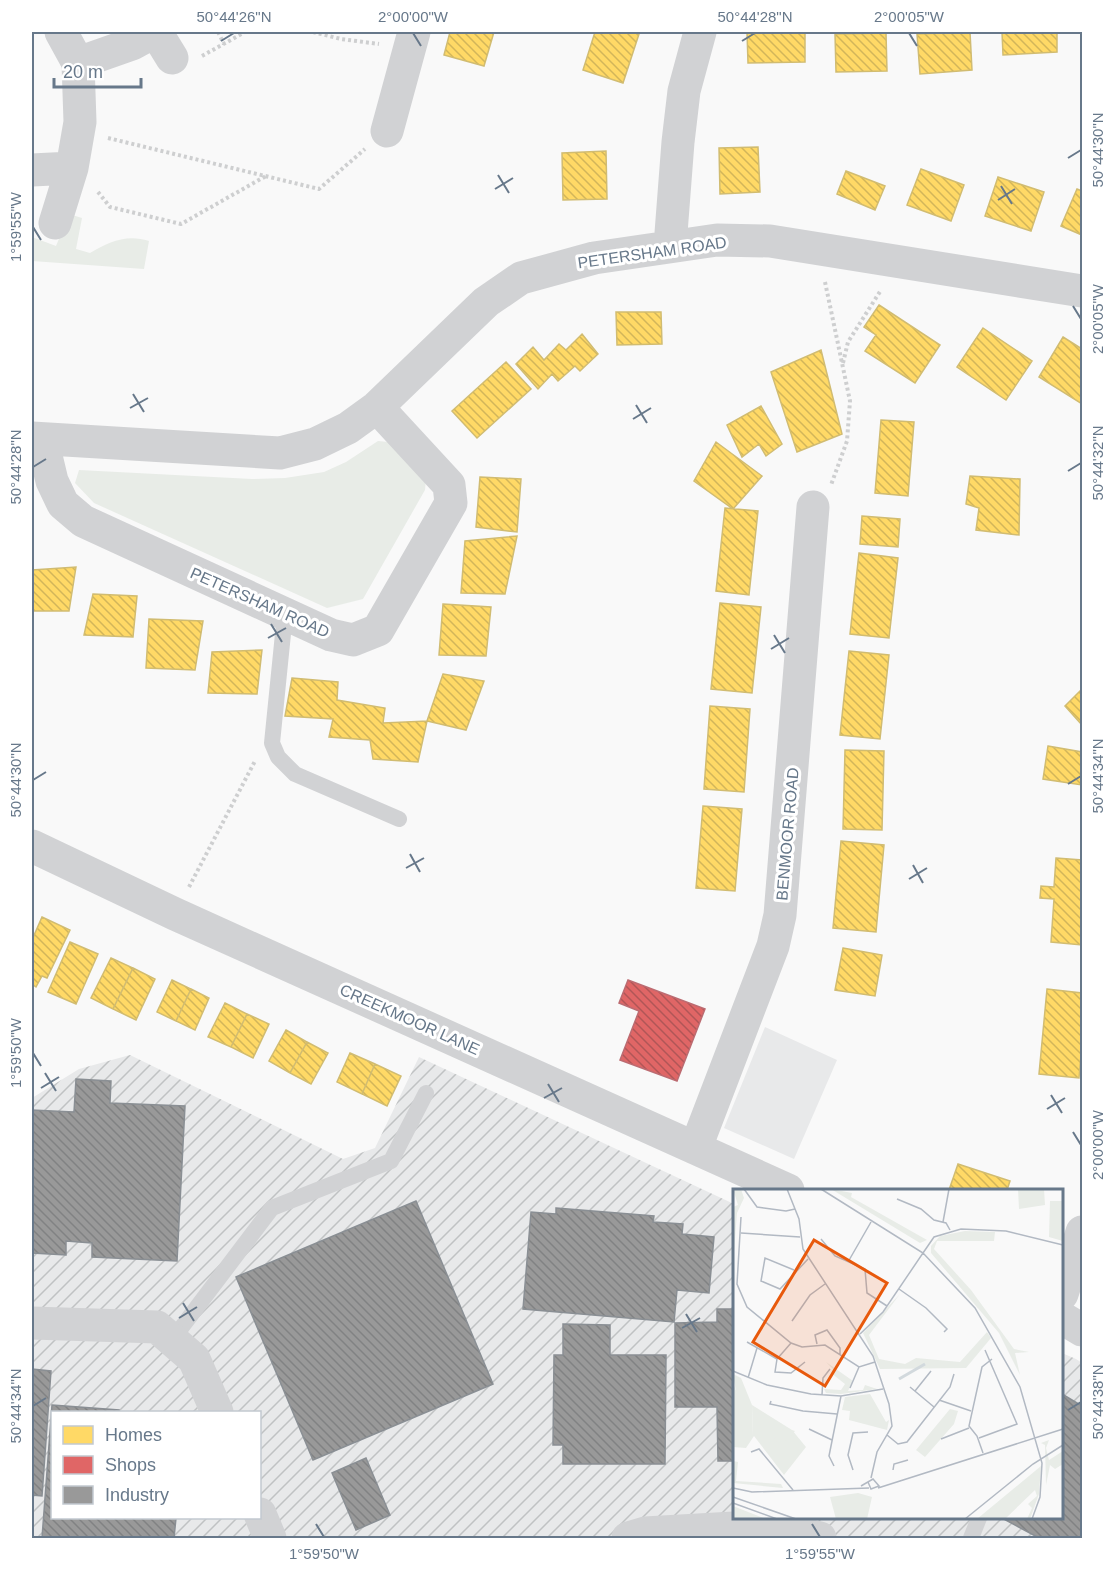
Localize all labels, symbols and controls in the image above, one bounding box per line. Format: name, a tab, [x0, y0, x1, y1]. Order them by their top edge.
text: 50°44'26"N	[196, 8, 272, 25]
text: 2°00'00"W	[378, 8, 449, 25]
text: 50°44'28"N	[717, 8, 793, 25]
text: 2°00'05"W	[874, 8, 945, 25]
scale bar	[54, 51, 141, 89]
text: 20 m	[63, 62, 103, 82]
text: 50°44'30"N	[1089, 112, 1106, 188]
text: 1°59'55"W	[7, 191, 24, 262]
street label: PETERSHAM ROAD	[576, 234, 728, 271]
text: 2°00'05"W	[1089, 283, 1106, 354]
text: 50°44'32"N	[1089, 425, 1106, 501]
text: 50°44'28"N	[7, 429, 24, 505]
street label: PETERSHAM ROAD	[188, 564, 332, 641]
text: 50°44'34"N	[1089, 738, 1106, 814]
text: 50°44'30"N	[7, 742, 24, 818]
street label: BENMOOR ROAD	[773, 767, 802, 901]
street label: CREEKMOOR LANE	[337, 981, 482, 1058]
text: 1°59'50"W	[7, 1017, 24, 1088]
text: 2°00'00"W	[1089, 1109, 1106, 1180]
inset map	[733, 1189, 1063, 1519]
text: 50°44'38"N	[1089, 1364, 1106, 1440]
text: 50°44'34"N	[7, 1368, 24, 1444]
legend	[51, 1411, 261, 1519]
text: Homes	[105, 1425, 162, 1445]
text: Shops	[105, 1455, 156, 1475]
text: Industry	[105, 1485, 169, 1505]
text: 1°59'50"W	[289, 1545, 360, 1562]
text: 1°59'55"W	[785, 1545, 856, 1562]

